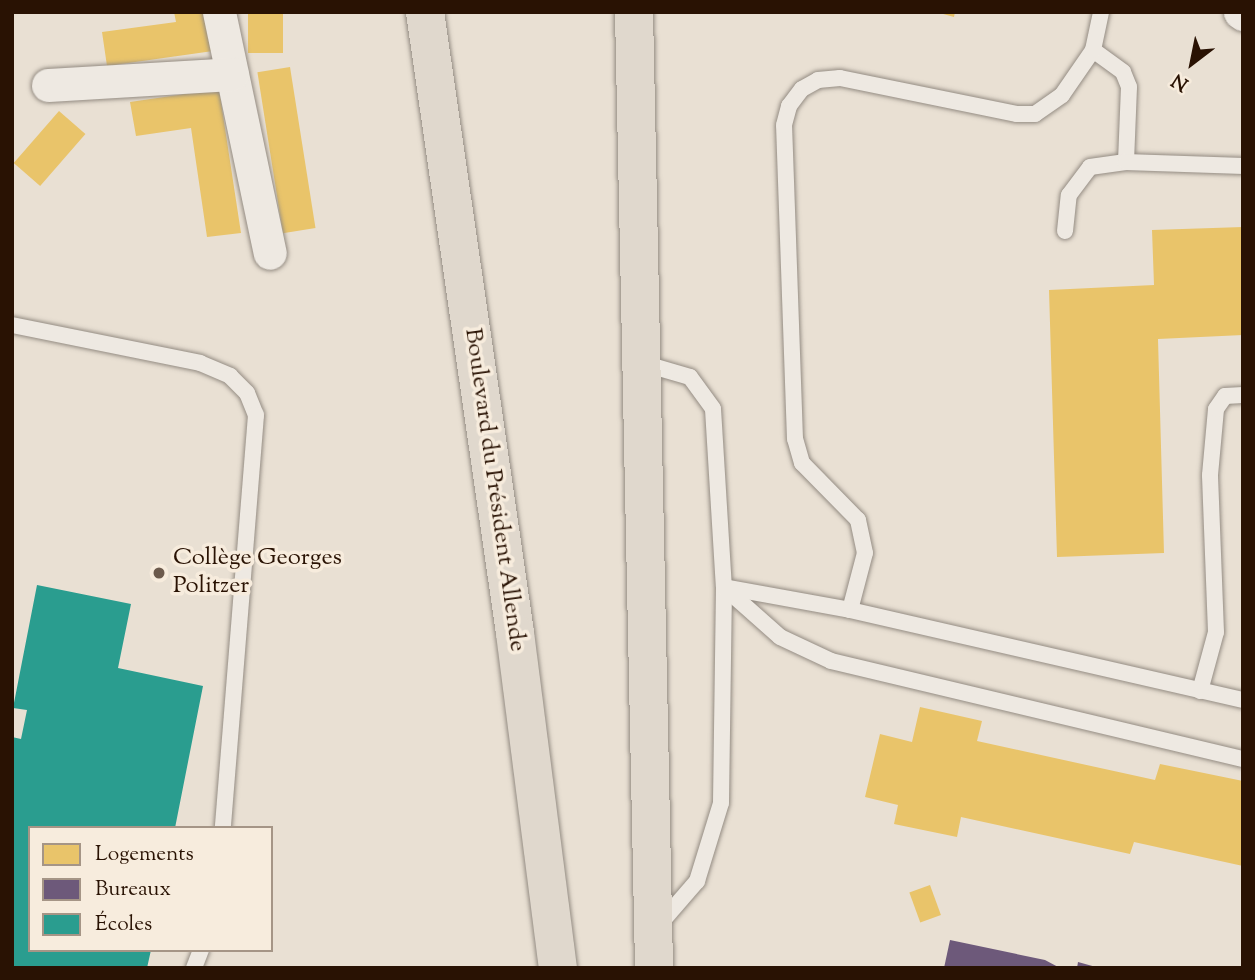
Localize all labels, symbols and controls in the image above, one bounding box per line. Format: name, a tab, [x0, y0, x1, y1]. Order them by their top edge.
north arrow	[1157, 28, 1227, 98]
text: N	[1167, 66, 1194, 97]
street label: Boulevard du Président Allende	[457, 327, 531, 653]
place label: Collège Georges Politzer	[173, 545, 342, 601]
marker: Collège Georges Politzer	[151, 565, 167, 581]
legend	[28, 826, 273, 952]
text: Logements	[95, 840, 194, 870]
text: Bureaux	[95, 875, 171, 905]
text: Écoles	[95, 910, 152, 940]

